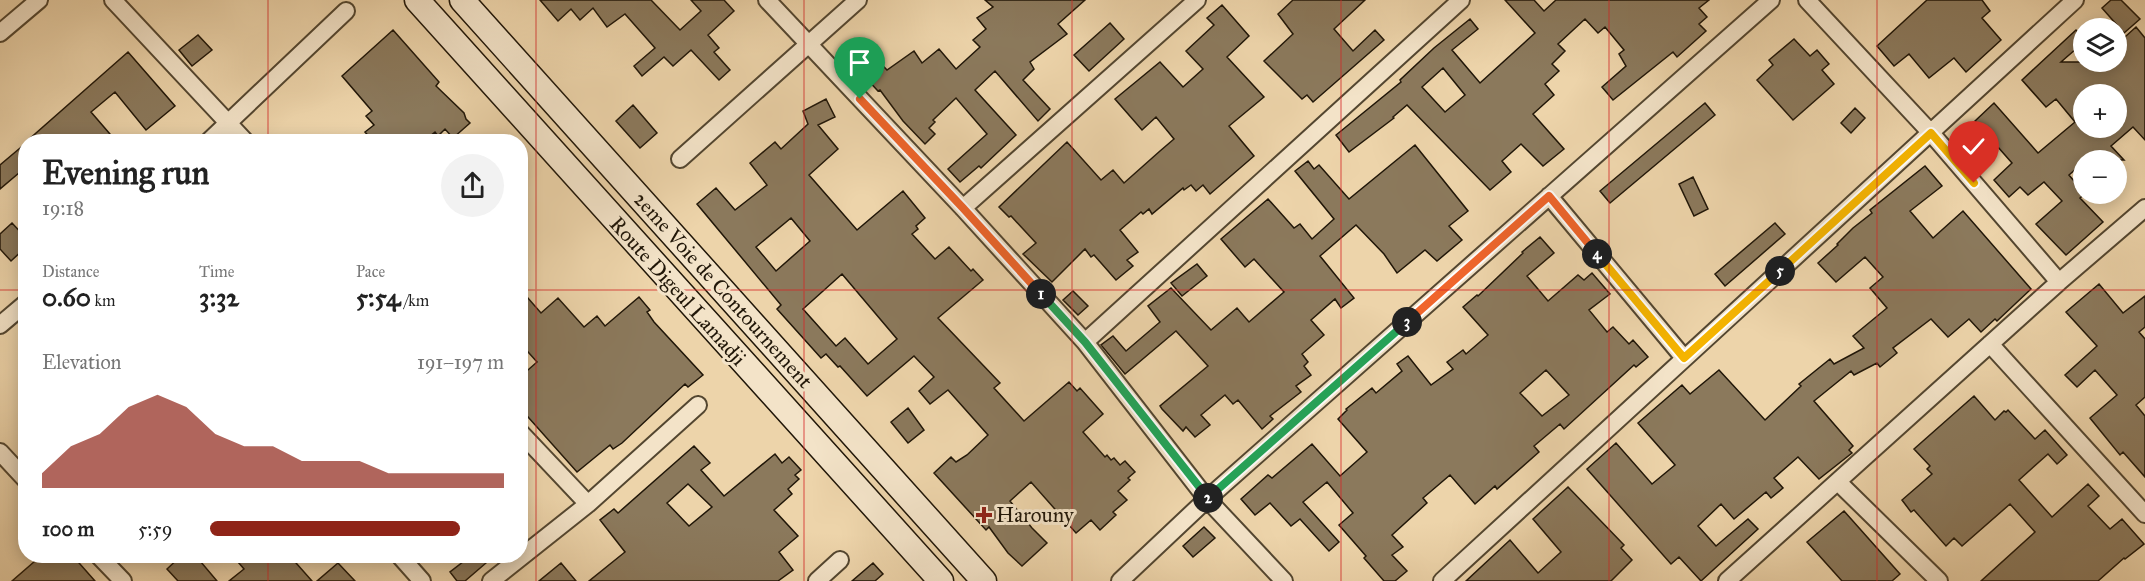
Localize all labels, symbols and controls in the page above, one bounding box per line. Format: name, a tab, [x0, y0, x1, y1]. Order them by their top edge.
map controls	[2073, 18, 2127, 204]
button: layers	[2073, 18, 2127, 72]
pin	[834, 37, 885, 99]
icon: arrive	[843, 46, 876, 79]
button: +	[2073, 84, 2127, 138]
pin	[1948, 121, 1999, 183]
icon: check	[1957, 130, 1990, 163]
button: −	[2073, 150, 2127, 204]
text: Evening run	[42, 153, 209, 193]
button: share	[441, 154, 504, 217]
street label: 2eme Voie de Contournement	[628, 186, 818, 394]
text: 19:18	[42, 196, 84, 220]
street label: Route Digeul Lamadji	[604, 211, 752, 371]
pin: 4	[1582, 239, 1612, 269]
text: 4	[1593, 244, 1601, 263]
pin: 5	[1765, 256, 1795, 286]
text: 5	[1776, 261, 1784, 280]
text: Distance	[42, 262, 99, 281]
text: Time	[199, 262, 234, 281]
text: Pace	[356, 262, 385, 281]
pin: 1	[1026, 279, 1056, 309]
text: 0.60	[42, 281, 91, 313]
text: 3:32	[199, 281, 239, 313]
text: 5:54	[356, 281, 401, 313]
text: 1	[1038, 284, 1044, 303]
text: km	[91, 291, 115, 310]
text: /km	[401, 291, 429, 310]
pin: 3	[1392, 307, 1422, 337]
text: 3	[1404, 312, 1410, 331]
text: Elevation	[42, 350, 121, 374]
text: 191–197 m	[417, 350, 504, 374]
pin: 2	[1193, 483, 1223, 513]
text: 2	[1204, 488, 1212, 507]
place label: Harouny	[996, 502, 1075, 528]
marker: Harouny	[977, 508, 991, 522]
text: 100 m	[42, 517, 94, 541]
text: 5:59	[138, 517, 172, 541]

